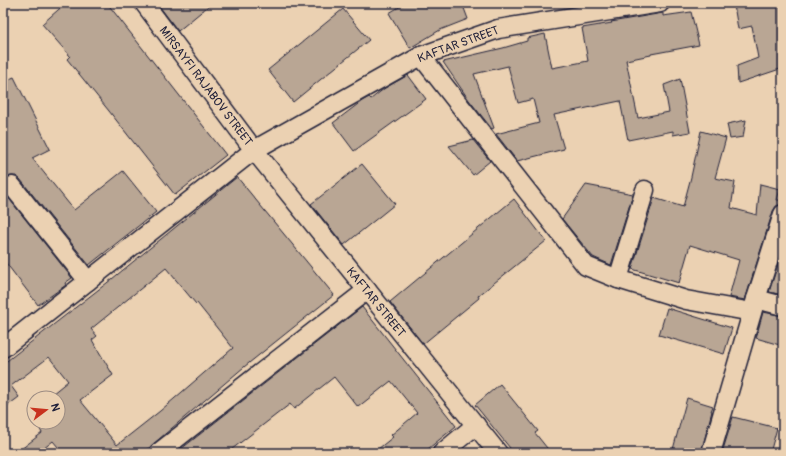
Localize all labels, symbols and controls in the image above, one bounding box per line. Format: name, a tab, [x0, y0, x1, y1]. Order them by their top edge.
street label: KAFTAR STREET	[415, 23, 501, 66]
street label: MIRSAYFI RAJABOV STREET	[156, 24, 256, 149]
street label: KAFTAR STREET	[343, 264, 409, 341]
north arrow	[26, 390, 66, 430]
text: N	[48, 402, 63, 413]

